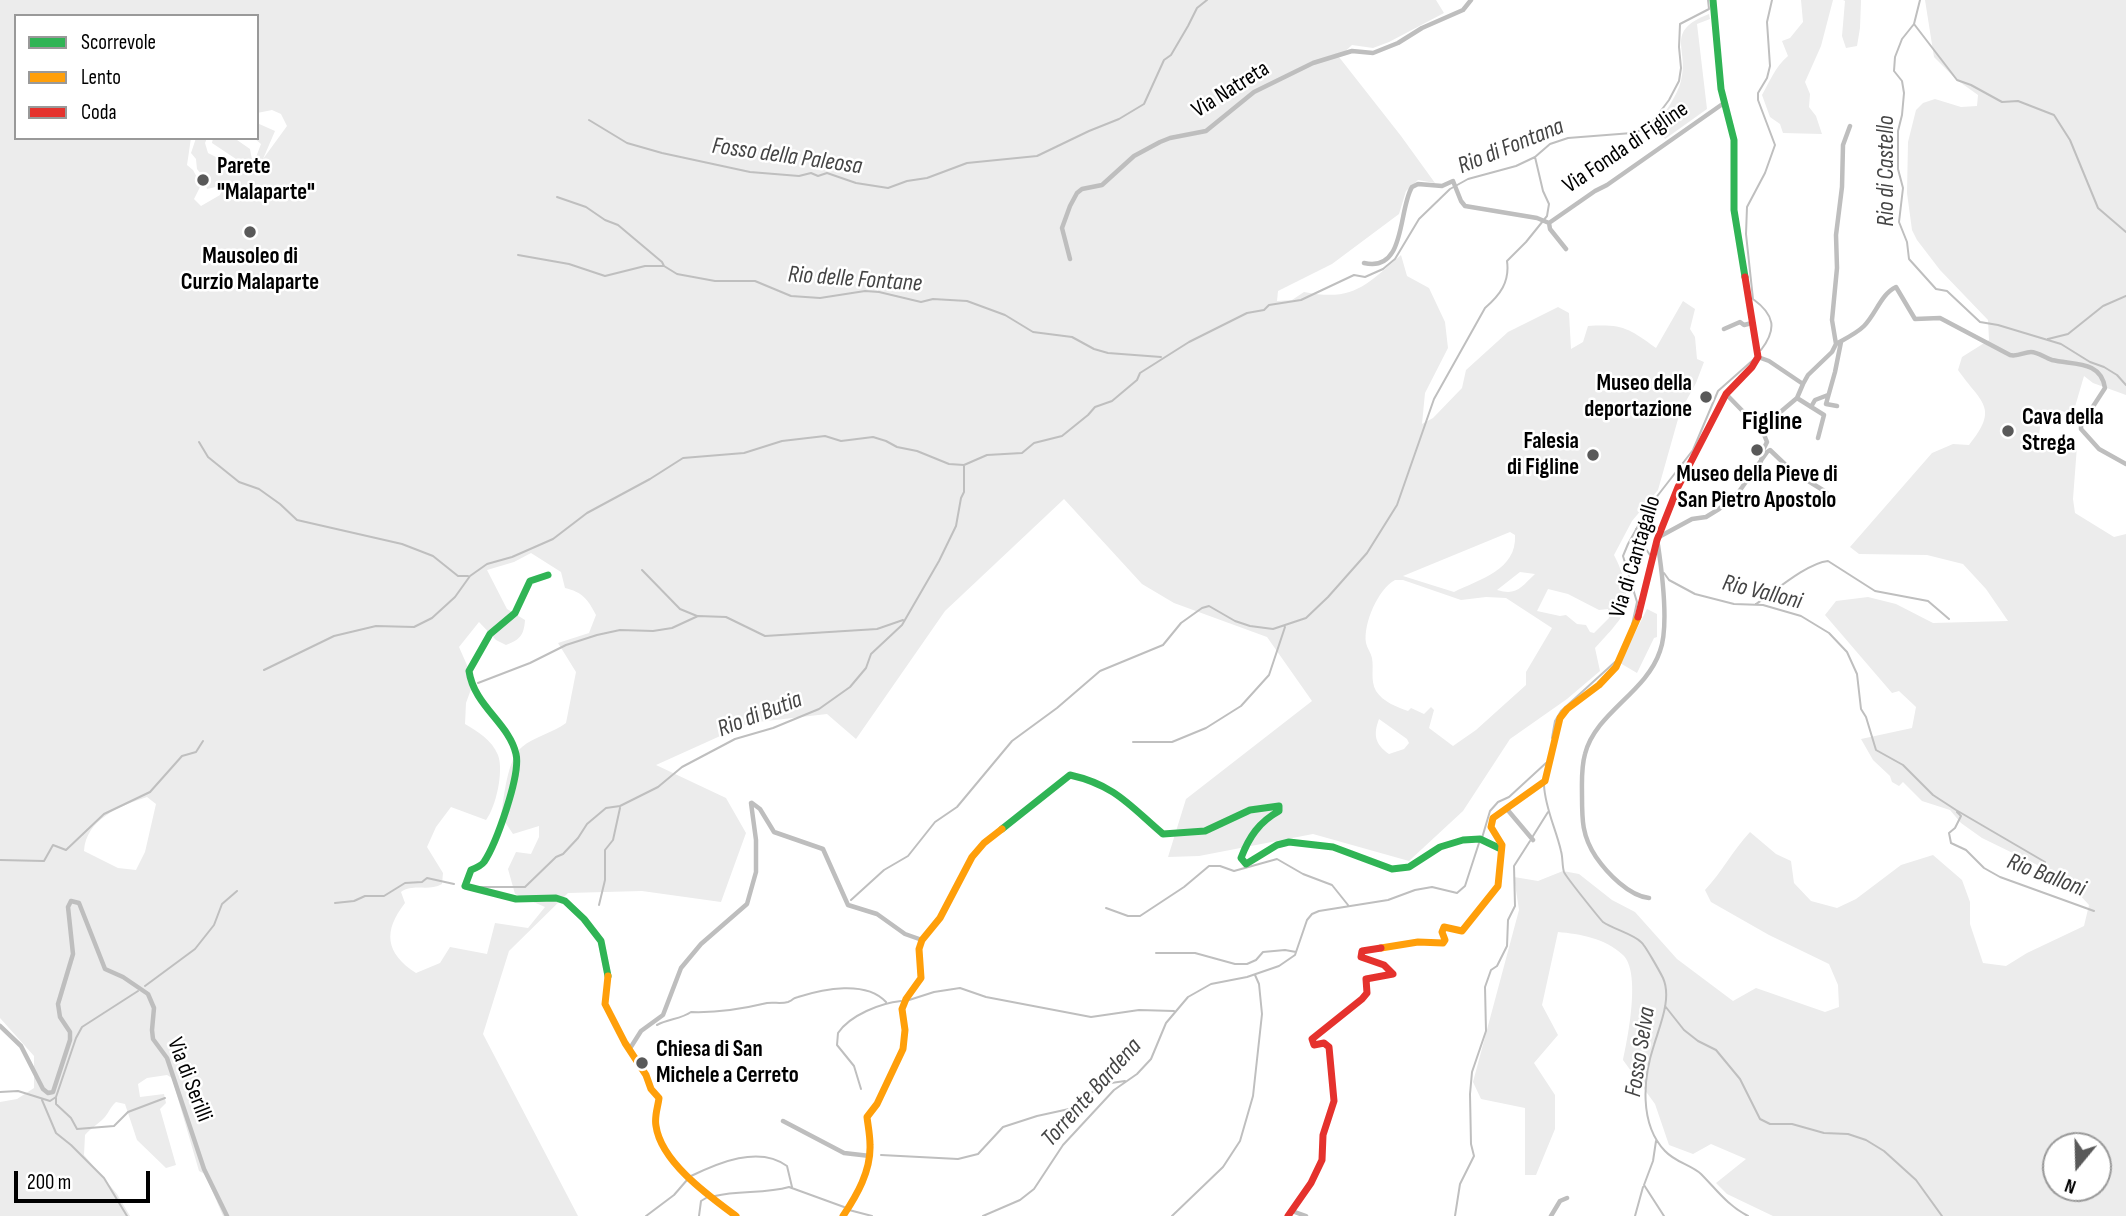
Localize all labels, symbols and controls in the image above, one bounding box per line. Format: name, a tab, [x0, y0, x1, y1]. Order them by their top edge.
legend	[14, 14, 259, 140]
text: Scorrevole	[81, 30, 156, 55]
street label: Via Natreta	[1187, 56, 1275, 124]
text: Lento	[81, 65, 121, 90]
street label: Via Fonda di Figline	[1558, 96, 1694, 200]
text: Coda	[81, 100, 117, 125]
water label: Rio di Fontana	[1454, 113, 1568, 181]
water label: Rio di Castello	[1873, 116, 1901, 226]
water label: Fosso della Paleosa	[710, 132, 864, 182]
place label: Parete "Malaparte"	[217, 153, 315, 207]
marker: Parete "Malaparte"	[195, 172, 211, 188]
marker: Mausoleo di Curzio Malaparte	[242, 224, 258, 240]
place label: Mausoleo di Curzio Malaparte	[181, 243, 319, 297]
water label: Rio delle Fontane	[787, 261, 923, 299]
place label: Museo della deportazione	[1584, 370, 1692, 424]
marker: Museo della deportazione	[1698, 389, 1714, 405]
place label: Cava della Strega	[2022, 404, 2104, 458]
district label: Figline	[1742, 406, 1802, 438]
marker: Cava della Strega	[2000, 423, 2016, 439]
place label: Falesia di Figline	[1507, 428, 1579, 482]
marker: Museo della Pieve di San Pietro Apostolo	[1749, 442, 1765, 458]
marker: Falesia di Figline	[1585, 447, 1601, 463]
place label: Museo della Pieve di San Pietro Apostolo	[1676, 461, 1838, 515]
street label: Via di Cantagallo	[1604, 493, 1668, 621]
water label: Rio Valloni	[1719, 569, 1805, 617]
water label: Rio di Butia	[714, 686, 806, 744]
water label: Rio Balloni	[2003, 848, 2089, 904]
water label: Fosso Selva	[1620, 1005, 1662, 1099]
water label: Torrente Bardena	[1036, 1033, 1148, 1153]
street label: Via di Serilli	[160, 1034, 218, 1126]
place label: Chiesa di San Michele a Cerreto	[656, 1036, 799, 1090]
marker: Chiesa di San Michele a Cerreto	[634, 1055, 650, 1071]
north arrow	[2042, 1132, 2112, 1202]
scale bar	[18, 1156, 154, 1200]
text: 200 m	[27, 1170, 71, 1195]
text: N	[2062, 1173, 2079, 1198]

